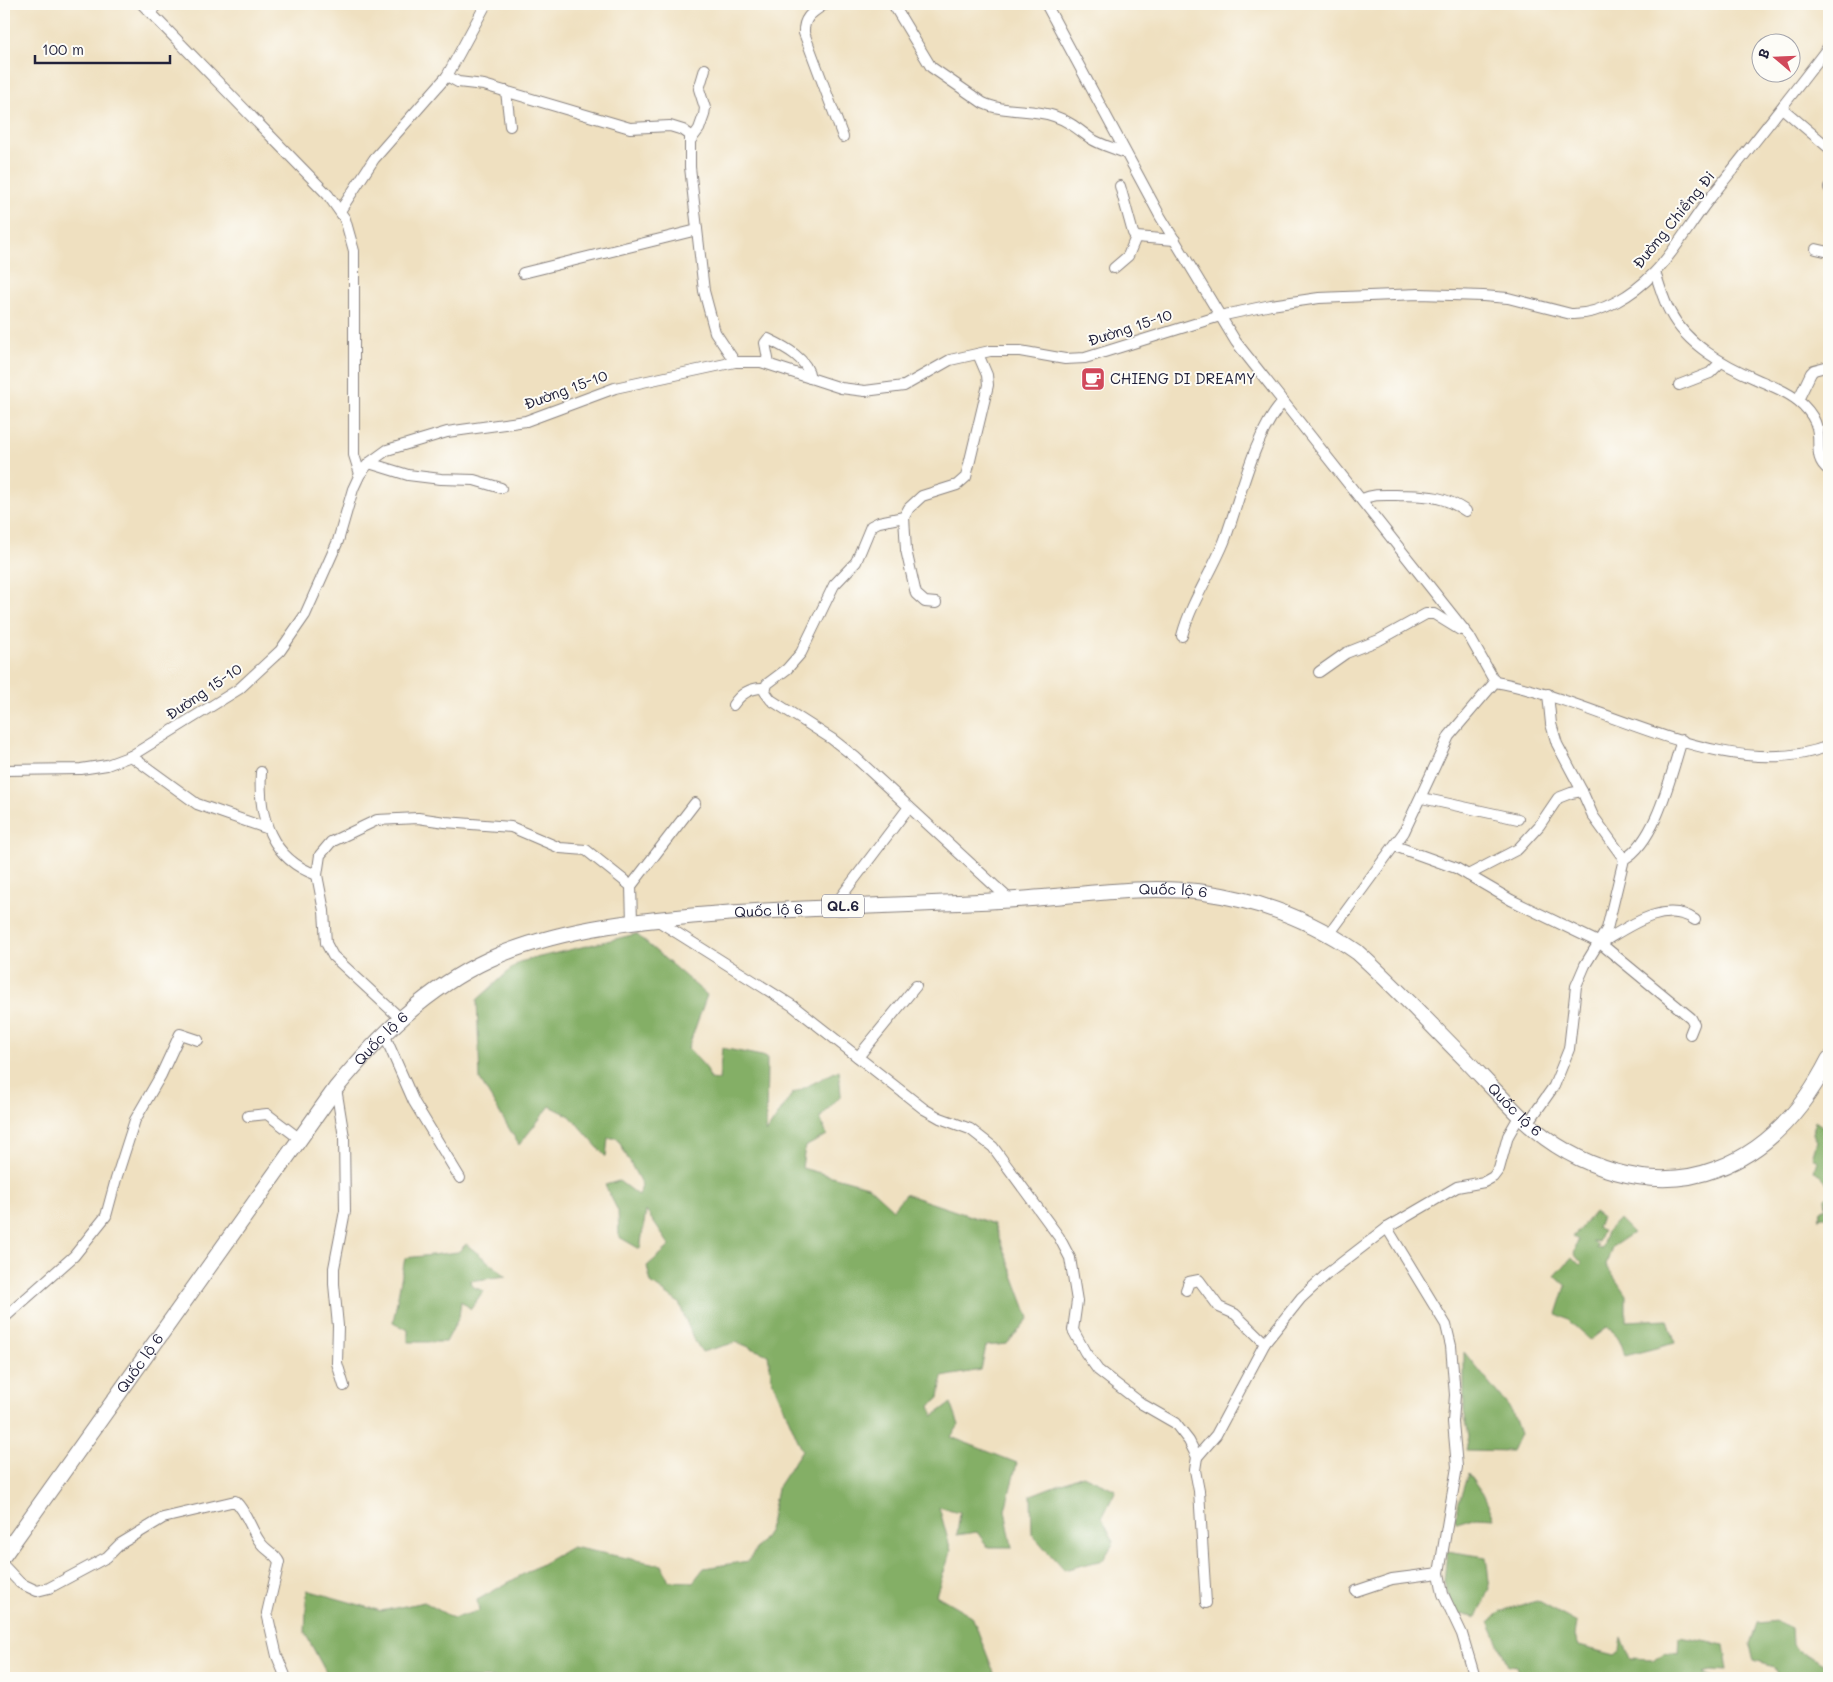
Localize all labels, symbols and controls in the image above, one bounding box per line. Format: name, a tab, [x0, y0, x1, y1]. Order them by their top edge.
scale bar	[35, 32, 170, 64]
north arrow	[1750, 32, 1800, 82]
text: 100 m	[42, 39, 84, 59]
text: B	[1753, 46, 1774, 61]
street label: Đường Chiềng Đi	[1628, 166, 1719, 272]
street label: Đường 15-10	[1085, 304, 1174, 350]
street label: Đường 15-10	[521, 365, 610, 413]
cafe icon: CHIENG DI DREAMY	[1080, 366, 1106, 392]
place label: CHIENG DI DREAMY	[1110, 368, 1256, 388]
street label: Đường 15-10	[162, 658, 245, 724]
street label: Quốc lộ 6	[1138, 878, 1209, 902]
road number: QL.6	[822, 894, 864, 918]
street label: Quốc lộ 6	[734, 898, 804, 922]
street label: Quốc lộ 6	[349, 1006, 412, 1069]
street label: Quốc lộ 6	[1484, 1078, 1547, 1141]
street label: Quốc lộ 6	[111, 1329, 167, 1397]

